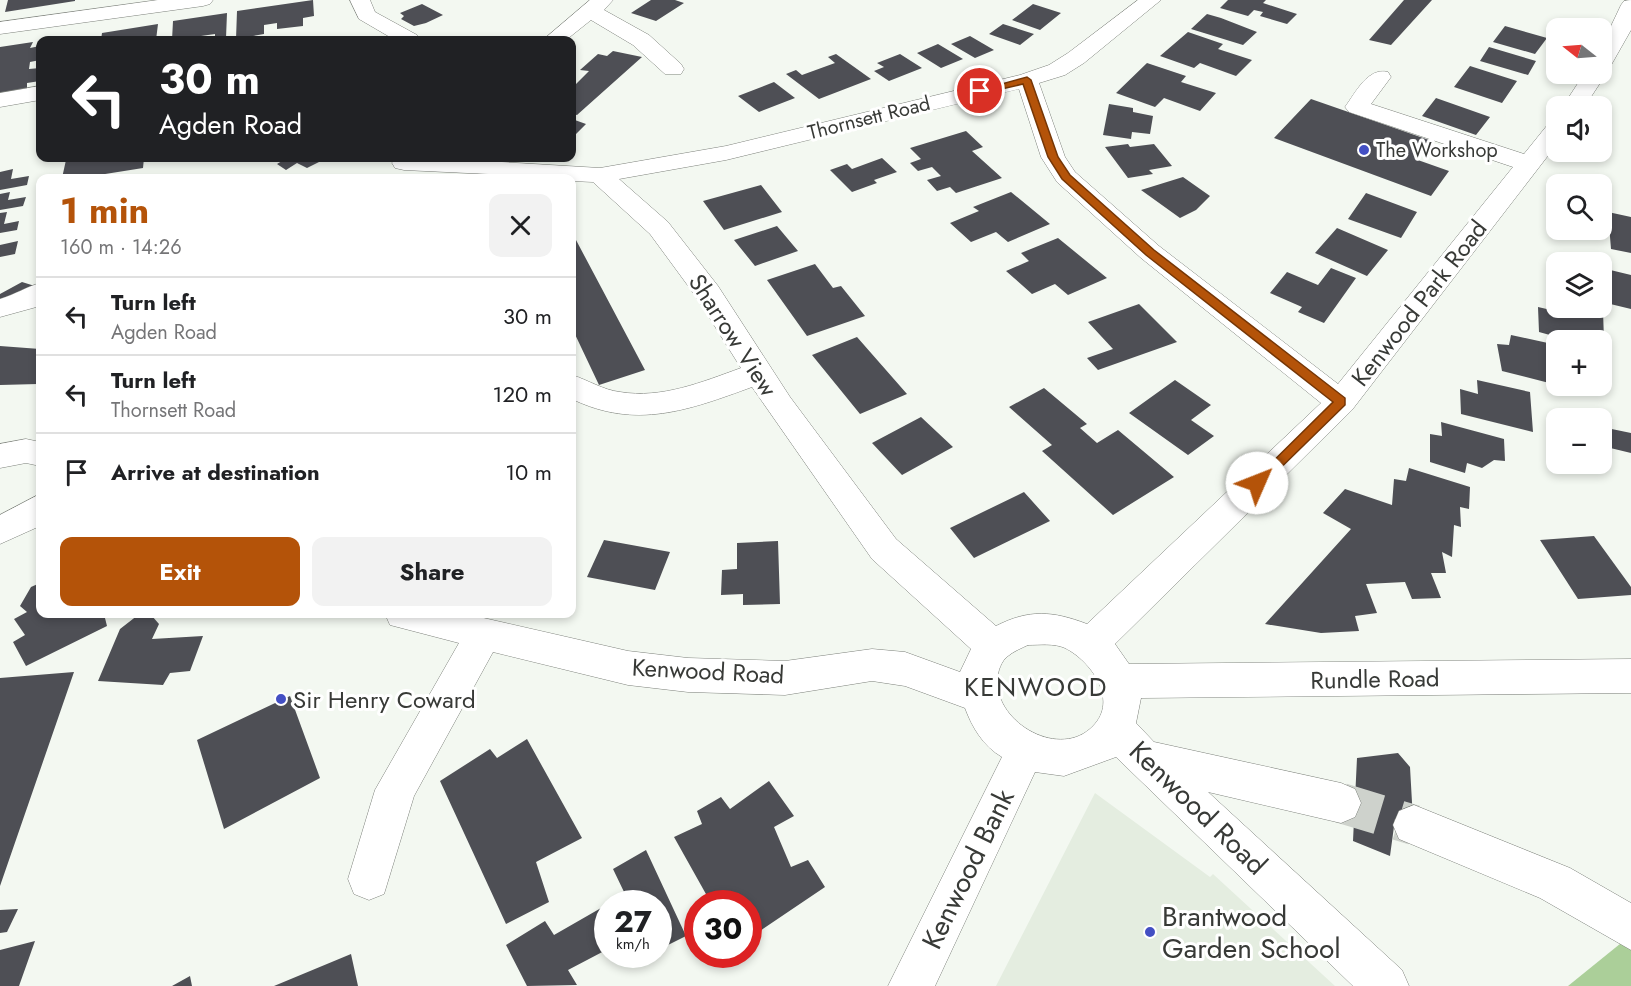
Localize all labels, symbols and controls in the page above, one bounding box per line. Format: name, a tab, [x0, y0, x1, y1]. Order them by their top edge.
north arrow	[1546, 18, 1612, 84]
map controls	[1546, 18, 1612, 474]
text: 30 m	[159, 49, 260, 110]
icon: left	[60, 60, 138, 138]
pin	[954, 65, 1005, 116]
icon: arrive	[963, 74, 996, 107]
street label: Thornsett Road	[805, 89, 933, 147]
button: sound	[1546, 96, 1612, 162]
text: Agden Road	[159, 105, 302, 144]
place label: The Workshop	[1376, 136, 1498, 165]
marker: The Workshop	[1357, 143, 1371, 157]
button: search	[1546, 174, 1612, 240]
text: 1 min	[60, 184, 149, 236]
button: close	[489, 194, 552, 257]
street label: Kenwood Park Road	[1343, 212, 1495, 394]
text: 160 m · 14:26	[60, 233, 182, 262]
button: layers	[1546, 252, 1612, 318]
street label: Sharrow View	[680, 267, 786, 404]
text: Turn left	[111, 286, 196, 318]
icon: left	[60, 300, 93, 333]
text: 30 m	[503, 300, 552, 332]
text: Agden Road	[111, 318, 217, 347]
button: +	[1546, 330, 1612, 396]
text: Turn left	[111, 364, 196, 396]
icon: left	[60, 378, 93, 411]
text: 120 m	[493, 378, 552, 410]
text: Thornsett Road	[111, 396, 236, 425]
button: −	[1546, 408, 1612, 474]
position arrow	[1225, 451, 1289, 515]
icon: arrive	[60, 456, 93, 489]
text: Arrive at destination	[111, 456, 320, 488]
text: 10 m	[505, 456, 552, 488]
button: Exit	[60, 537, 300, 606]
button: Share	[312, 537, 552, 606]
street label: Kenwood Road	[631, 650, 785, 692]
street label: Rundle Road	[1310, 660, 1440, 698]
district label: KENWOOD	[964, 668, 1108, 706]
place label: Sir Henry Coward	[293, 682, 476, 717]
marker: Sir Henry Coward	[274, 692, 288, 706]
street label: Kenwood Road	[1120, 731, 1276, 885]
street label: Kenwood Bank	[912, 781, 1025, 956]
speed limit sign: 30	[684, 890, 762, 968]
place label: Brantwood Garden School	[1162, 896, 1341, 969]
text: 27	[614, 900, 652, 943]
marker: Brantwood Garden School	[1143, 925, 1157, 939]
text: km/h	[616, 933, 650, 955]

